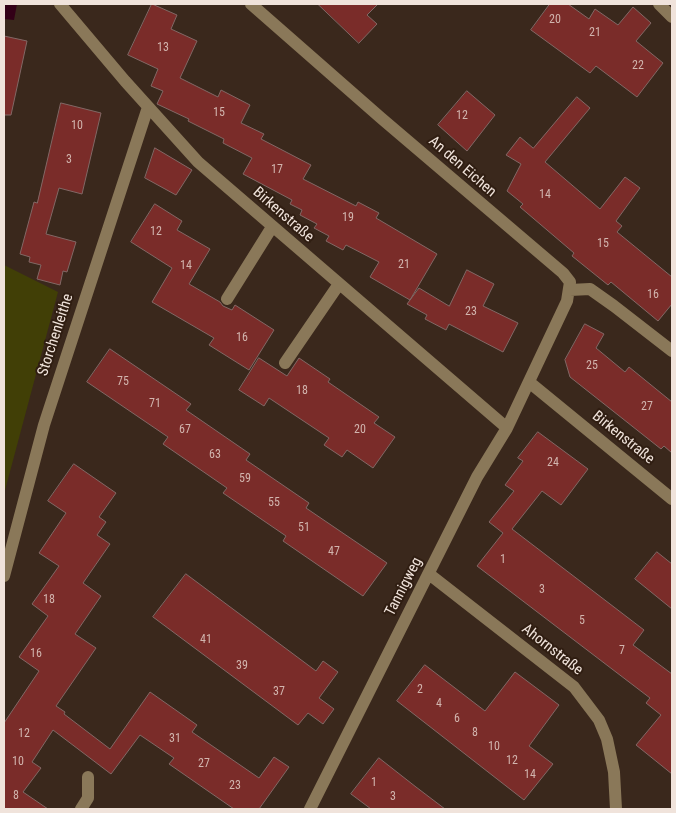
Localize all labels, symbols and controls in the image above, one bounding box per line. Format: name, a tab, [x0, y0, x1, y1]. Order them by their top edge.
house number: 20	[549, 13, 561, 27]
house number: 21	[589, 26, 601, 40]
house number: 13	[157, 41, 169, 55]
house number: 22	[632, 59, 644, 73]
house number: 15	[213, 106, 225, 120]
house number: 12	[456, 109, 468, 123]
house number: 10	[71, 119, 83, 133]
street label: An den Eichen	[424, 133, 500, 201]
house number: 3	[66, 153, 72, 167]
house number: 17	[271, 163, 283, 177]
street label: Birkenstraße	[249, 184, 317, 246]
house number: 14	[539, 188, 551, 202]
house number: 19	[342, 211, 354, 225]
house number: 12	[150, 225, 162, 239]
house number: 15	[597, 237, 609, 251]
house number: 21	[398, 258, 410, 272]
house number: 14	[180, 259, 192, 273]
house number: 16	[647, 288, 659, 302]
street label: Storchenleithe	[34, 292, 78, 378]
house number: 23	[465, 305, 477, 319]
house number: 16	[236, 331, 248, 345]
house number: 25	[586, 359, 598, 373]
house number: 75	[117, 375, 129, 389]
house number: 18	[296, 384, 308, 398]
house number: 71	[149, 397, 161, 411]
house number: 27	[641, 400, 653, 414]
street label: Birkenstraße	[588, 407, 658, 469]
house number: 67	[179, 423, 191, 437]
house number: 20	[354, 423, 366, 437]
house number: 63	[209, 448, 221, 462]
house number: 24	[547, 456, 559, 470]
house number: 59	[239, 472, 251, 486]
house number: 55	[268, 496, 280, 510]
house number: 51	[298, 521, 310, 535]
house number: 47	[328, 545, 340, 559]
house number: 1	[500, 553, 506, 567]
street label: Tannigweg	[382, 555, 426, 619]
house number: 3	[539, 583, 545, 597]
house number: 18	[43, 593, 55, 607]
house number: 5	[579, 614, 585, 628]
street label: Ahornstraße	[518, 620, 586, 680]
house number: 41	[200, 633, 212, 647]
house number: 7	[619, 644, 625, 658]
house number: 16	[30, 647, 42, 661]
house number: 39	[236, 659, 248, 673]
house number: 2	[417, 683, 423, 697]
house number: 37	[273, 685, 285, 699]
house number: 4	[436, 697, 442, 711]
house number: 6	[454, 712, 460, 726]
house number: 8	[472, 726, 478, 740]
house number: 12	[18, 727, 30, 741]
house number: 31	[169, 732, 181, 746]
house number: 10	[488, 740, 500, 754]
house number: 12	[506, 754, 518, 768]
house number: 10	[12, 755, 24, 769]
house number: 27	[198, 757, 210, 771]
house number: 14	[524, 768, 536, 782]
house number: 1	[371, 776, 377, 790]
house number: 23	[229, 779, 241, 793]
house number: 8	[13, 789, 19, 803]
house number: 3	[390, 790, 396, 804]

